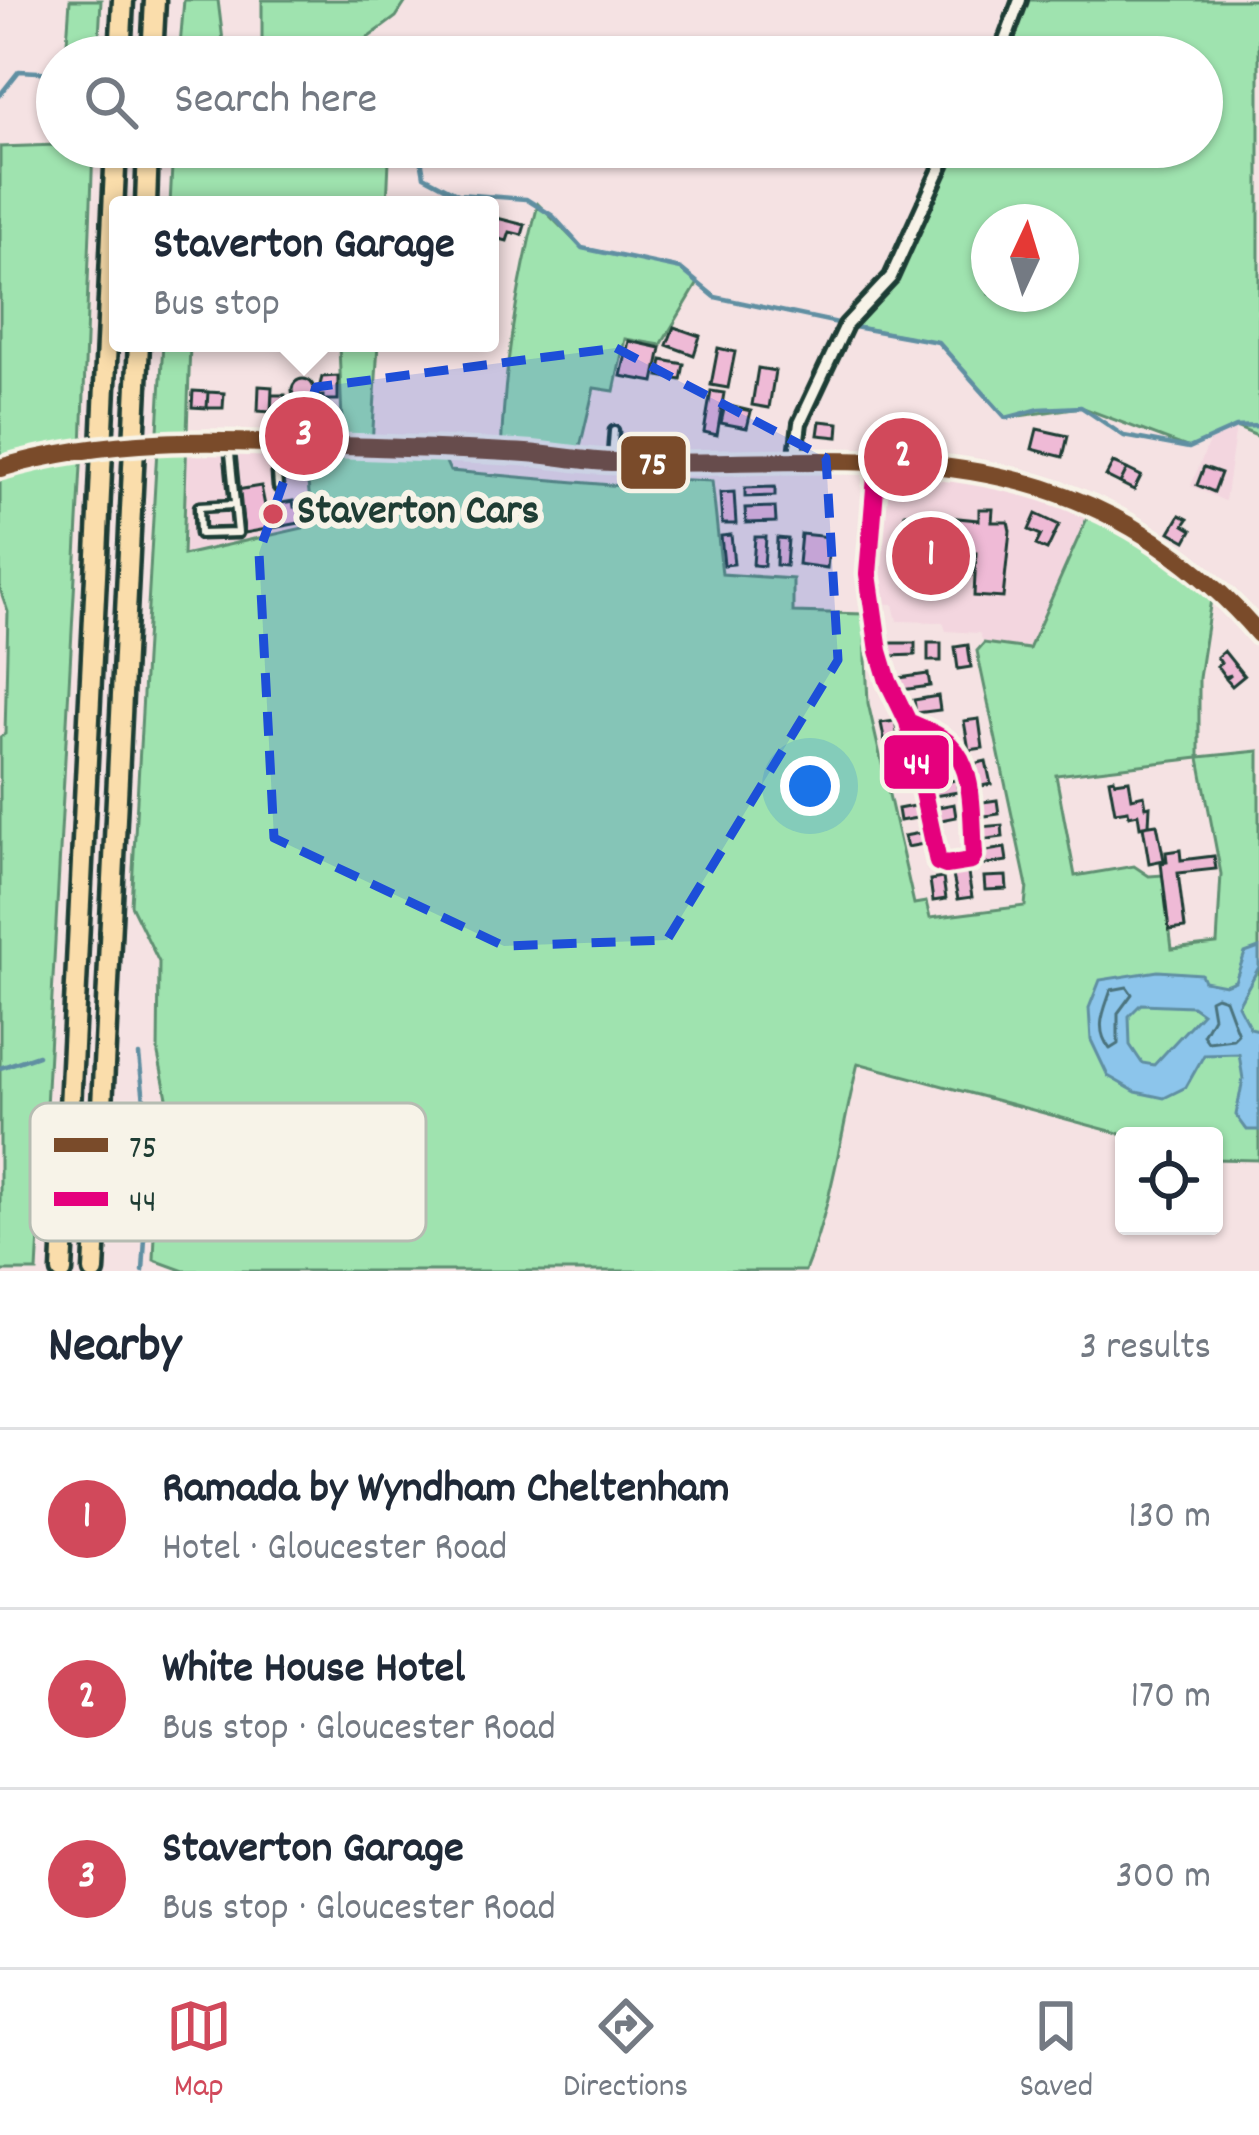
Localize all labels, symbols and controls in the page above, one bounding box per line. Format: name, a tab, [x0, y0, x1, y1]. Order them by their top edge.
search box	[36, 36, 1223, 168]
icon: search	[78, 69, 144, 135]
text: Search here	[174, 70, 377, 134]
popup	[109, 196, 499, 352]
north arrow	[971, 204, 1079, 312]
text: Staverton Garage	[153, 215, 455, 279]
text: Bus stop	[153, 279, 280, 334]
pin: 3	[265, 391, 343, 481]
pin: 2	[864, 412, 942, 502]
line badge: 75	[619, 434, 688, 491]
text: 75	[639, 444, 667, 491]
place label: Staverton Cars	[297, 484, 539, 544]
marker: Staverton Cars	[260, 501, 286, 527]
pin: 1	[892, 511, 970, 601]
line badge: 44	[882, 733, 951, 791]
text: 44	[903, 744, 931, 791]
your location	[780, 756, 840, 816]
legend	[30, 1103, 426, 1241]
text: 75	[129, 1127, 157, 1174]
map controls	[1115, 1127, 1223, 1235]
button: locate	[1115, 1127, 1223, 1235]
text: 44	[129, 1181, 156, 1228]
text: Nearby	[48, 1313, 181, 1385]
text: 3 results	[1080, 1322, 1211, 1377]
text: Ramada by Wyndham Cheltenham	[162, 1459, 730, 1523]
text: 1	[83, 1491, 91, 1546]
text: 130 m	[1128, 1491, 1211, 1546]
text: Hotel · Gloucester Road	[162, 1523, 507, 1578]
text: White House Hotel	[162, 1639, 465, 1703]
text: 2	[78, 1671, 96, 1726]
text: 170 m	[1131, 1671, 1211, 1726]
text: Bus stop · Gloucester Road	[162, 1703, 556, 1758]
text: Staverton Garage	[162, 1819, 464, 1883]
text: 3	[78, 1851, 96, 1906]
text: 300 m	[1115, 1851, 1211, 1906]
text: Bus stop · Gloucester Road	[162, 1883, 556, 1938]
tab: Map	[166, 1993, 232, 2112]
tab: Directions	[563, 1993, 688, 2112]
tab: Saved	[1020, 1993, 1093, 2112]

